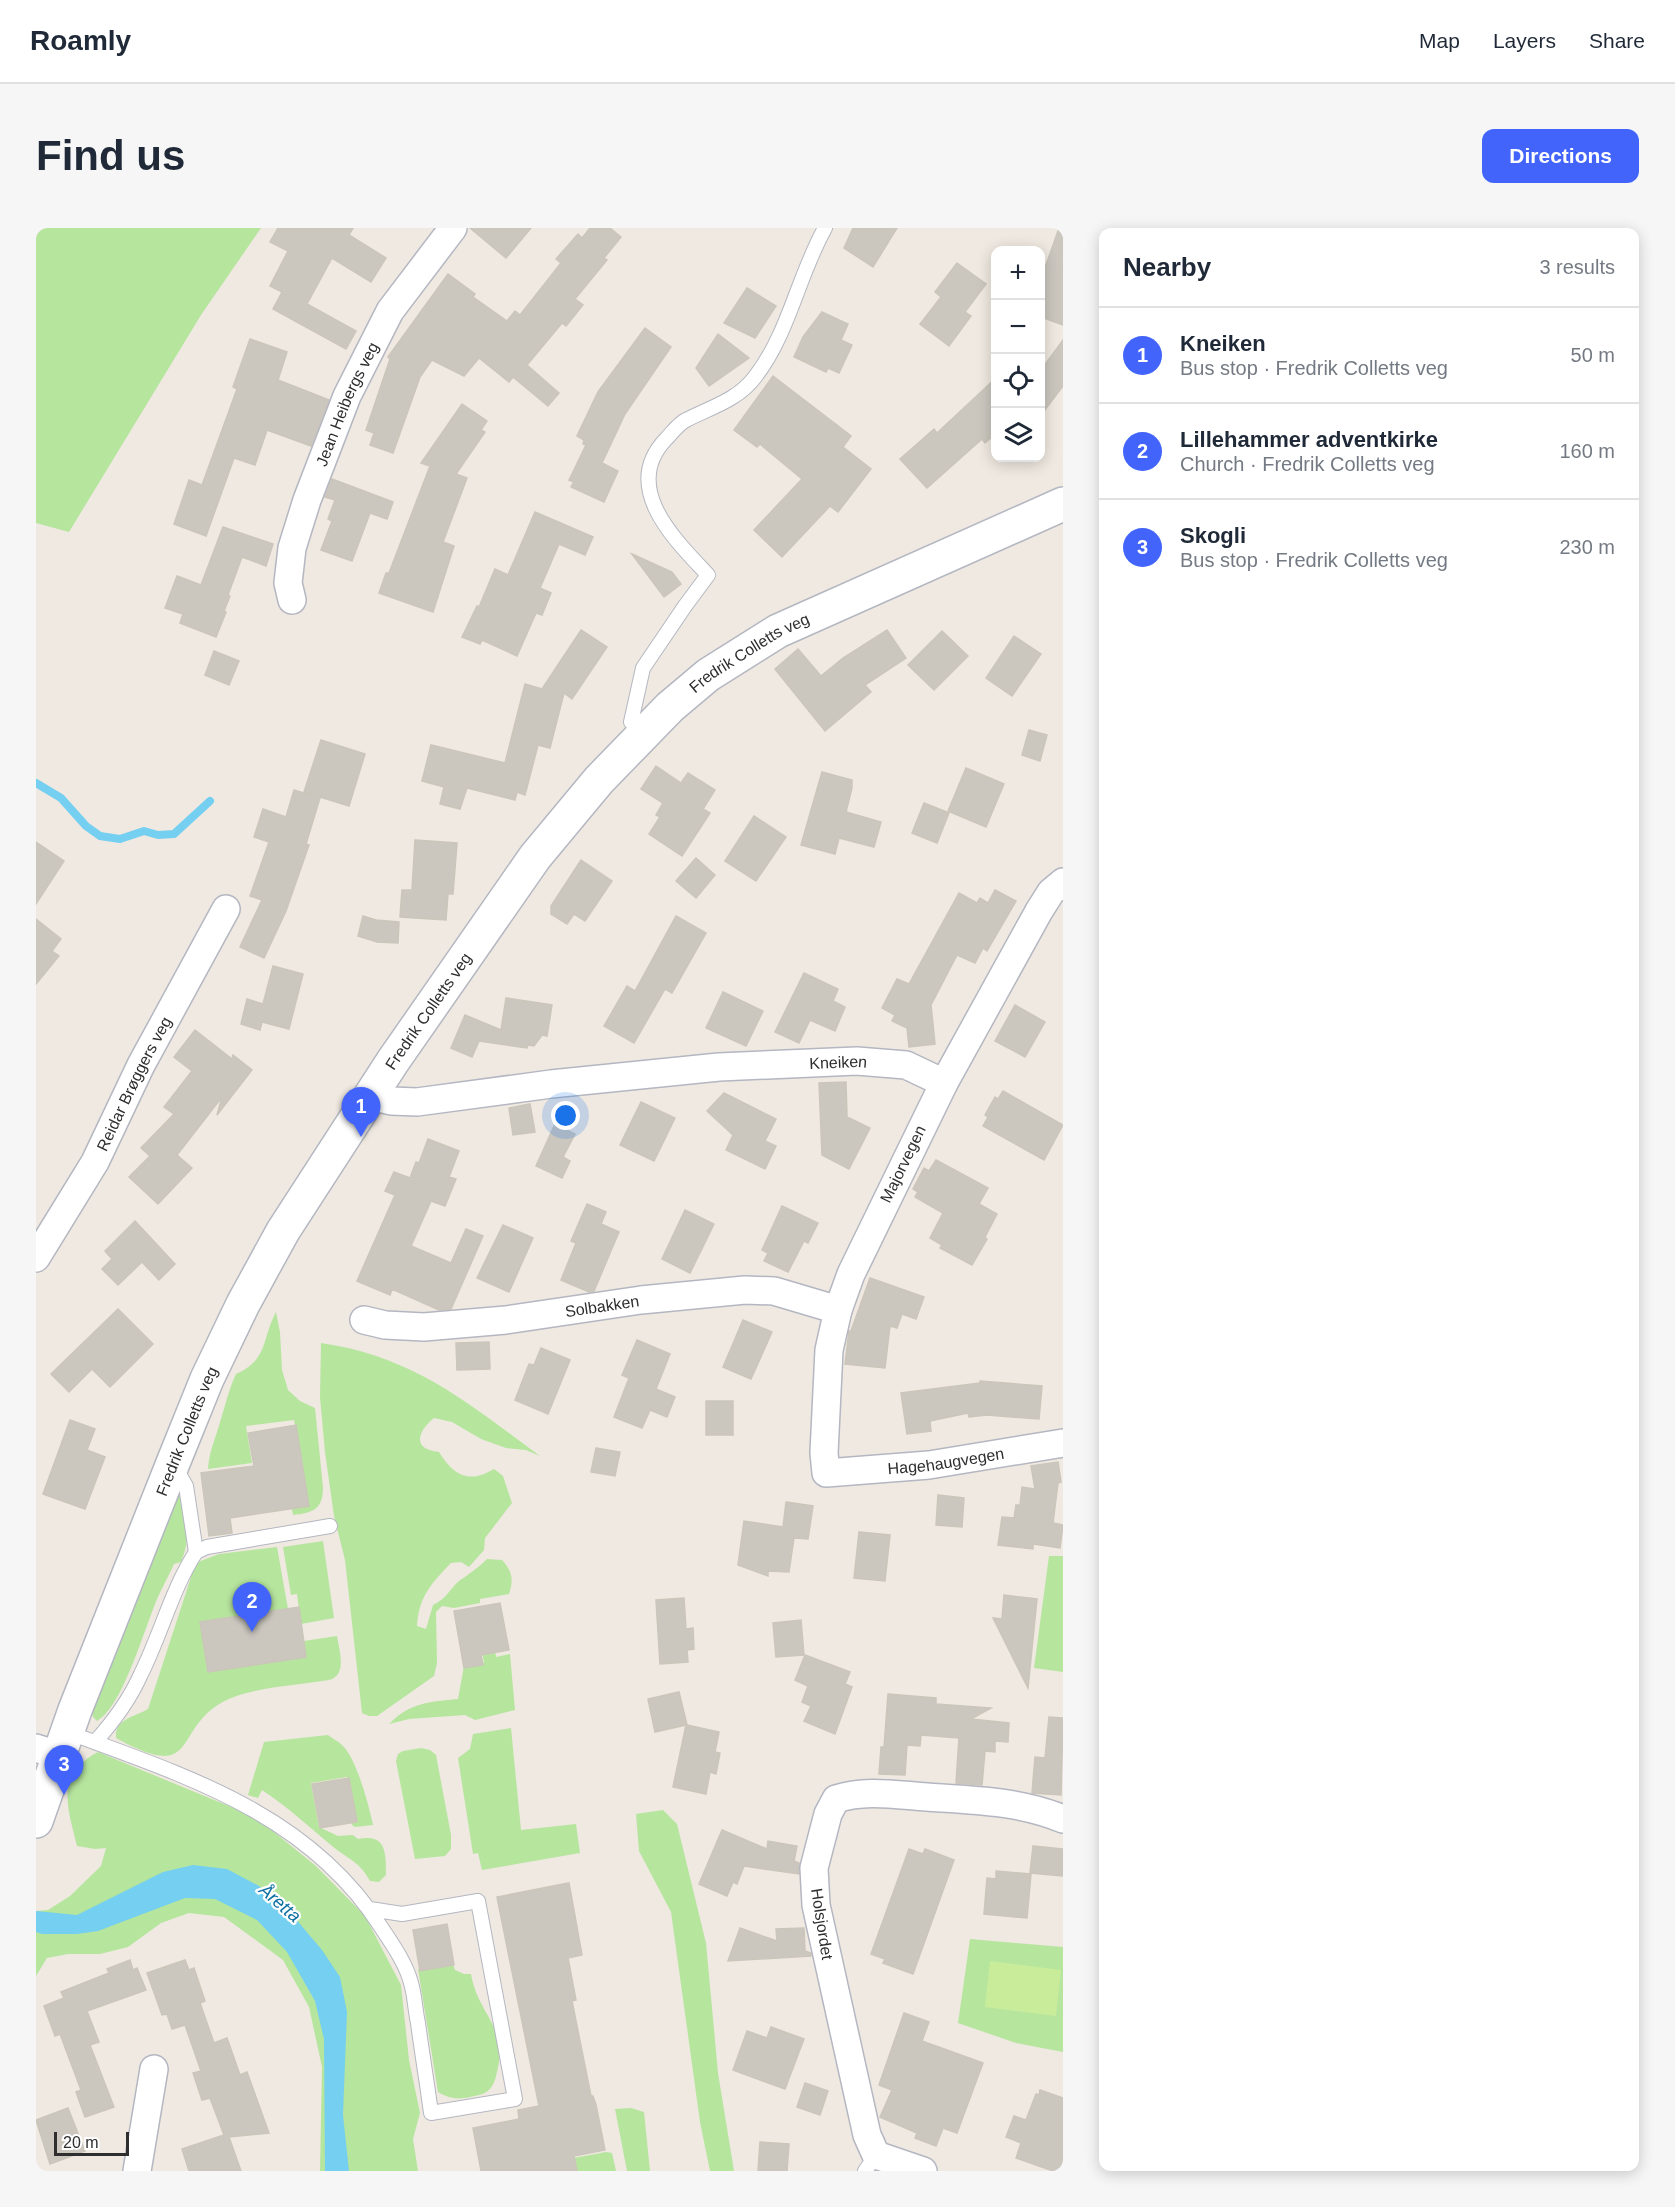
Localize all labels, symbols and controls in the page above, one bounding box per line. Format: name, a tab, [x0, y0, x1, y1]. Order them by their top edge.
text: Roamly	[30, 25, 131, 56]
text: Map	[1419, 29, 1460, 52]
text: Layers	[1493, 29, 1556, 52]
text: Share	[1589, 29, 1645, 52]
button: Directions	[1482, 129, 1639, 183]
text: Find us	[36, 132, 185, 179]
map controls	[991, 246, 1045, 462]
button: +	[991, 246, 1045, 300]
text: Nearby	[1123, 252, 1211, 282]
text: 3 results	[1539, 256, 1615, 278]
button: −	[991, 300, 1045, 354]
text: Kneiken	[1180, 331, 1266, 356]
street label: Jean Heibergs veg	[312, 339, 381, 468]
text: 1	[1137, 344, 1148, 366]
text: 50 m	[1571, 344, 1615, 366]
button: locate	[991, 354, 1045, 408]
text: Bus stop · Fredrik Colletts veg	[1180, 357, 1448, 379]
button: layers	[991, 408, 1045, 462]
text: Lillehammer adventkirke	[1180, 427, 1438, 452]
text: 2	[1137, 440, 1148, 462]
text: 160 m	[1559, 440, 1615, 462]
text: Church · Fredrik Colletts veg	[1180, 453, 1435, 475]
text: Skogli	[1180, 523, 1246, 548]
text: 3	[1137, 536, 1148, 558]
text: 230 m	[1559, 536, 1615, 558]
text: Bus stop · Fredrik Colletts veg	[1180, 549, 1448, 571]
street label: Fredrik Colletts veg	[686, 610, 812, 696]
street label: Fredrik Colletts veg	[382, 949, 474, 1072]
street label: Reidar Brøggers veg	[93, 1014, 174, 1153]
street label: Kneiken	[809, 1052, 868, 1072]
pin: 1	[342, 1088, 380, 1137]
your location	[551, 1101, 580, 1130]
street label: Majorvegen	[877, 1123, 929, 1205]
street label: Solbakken	[564, 1292, 640, 1320]
street label: Fredrik Colletts veg	[152, 1364, 220, 1498]
street label: Hagehaugvegen	[887, 1444, 1005, 1477]
pin: 2	[232, 1582, 272, 1632]
pin: 3	[45, 1746, 84, 1795]
water label: Åretta	[255, 1879, 305, 1926]
street label: Holsjordet	[808, 1887, 836, 1961]
scale bar	[54, 2129, 129, 2156]
text: 20 m	[63, 2134, 99, 2151]

